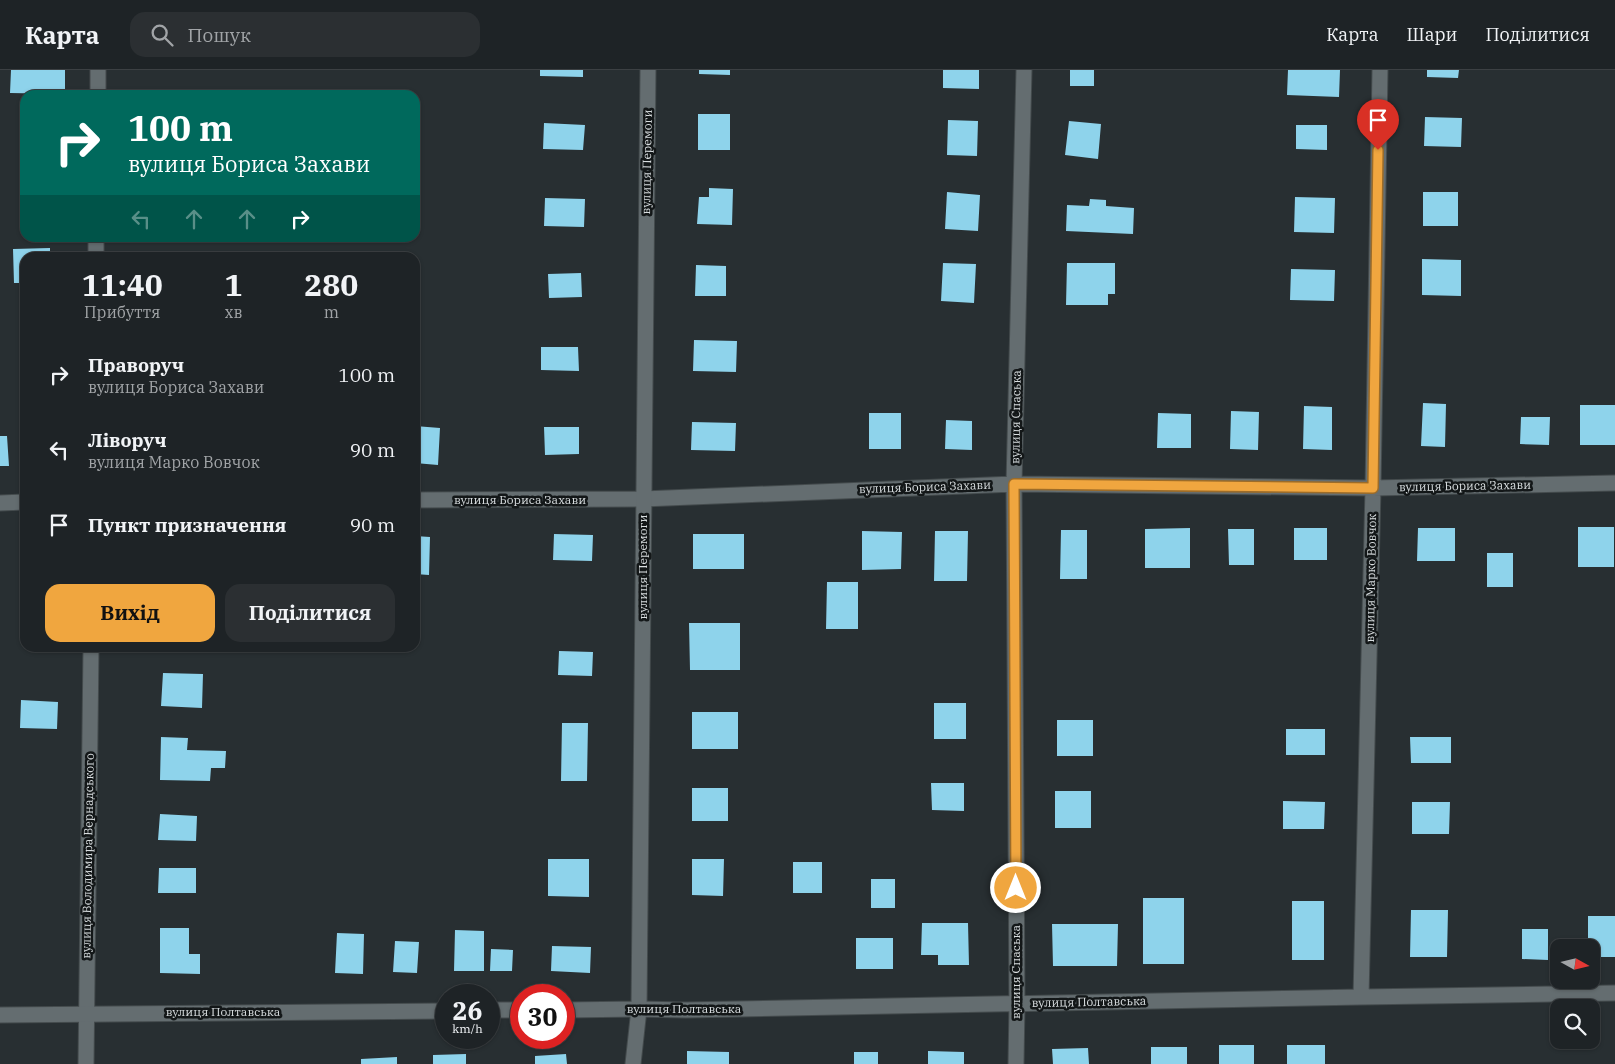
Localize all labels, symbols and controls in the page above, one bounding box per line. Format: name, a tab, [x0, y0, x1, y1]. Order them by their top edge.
search box	[130, 12, 480, 57]
text: Карта	[25, 19, 100, 51]
icon: search	[148, 21, 176, 49]
text: Пошук	[188, 23, 251, 47]
text: Карта	[1326, 23, 1379, 46]
text: Шари	[1407, 23, 1457, 46]
text: Поділитися	[1485, 23, 1590, 46]
pin	[1357, 99, 1399, 150]
text: 100 m	[128, 105, 233, 151]
icon: arrive	[1364, 106, 1392, 134]
street label: вулиця Перемоги	[638, 109, 655, 214]
icon: right	[45, 110, 110, 175]
text: вулиця Бориса Захави	[128, 149, 370, 178]
icon: left	[127, 205, 155, 233]
icon: ahead	[180, 205, 208, 233]
icon: ahead	[233, 205, 261, 233]
icon: right	[286, 205, 314, 233]
text: 11:40	[82, 265, 163, 304]
text: 1	[225, 265, 243, 304]
text: 280	[304, 265, 358, 304]
text: Прибуття	[84, 302, 161, 322]
text: хв	[225, 302, 243, 322]
text: m	[324, 302, 339, 322]
text: Праворуч	[88, 353, 184, 377]
icon: right	[45, 361, 73, 389]
text: 100 m	[338, 363, 395, 387]
street label: вулиця Спаська	[1007, 369, 1024, 464]
text: вулиця Бориса Захави	[88, 377, 264, 397]
text: Ліворуч	[88, 428, 167, 452]
icon: left	[45, 436, 73, 464]
text: 90 m	[350, 438, 395, 462]
text: вулиця Марко Вовчок	[88, 452, 260, 472]
street label: вулиця Бориса Захави	[859, 477, 991, 496]
street label: вулиця Бориса Захави	[1399, 477, 1531, 494]
street label: вулиця Бориса Захави	[454, 492, 586, 507]
icon: arrive	[45, 511, 73, 539]
text: Пункт призначення	[88, 513, 286, 537]
text: 90 m	[350, 513, 395, 537]
street label: вулиця Марко Вовчок	[1362, 513, 1379, 643]
street label: вулиця Перемоги	[635, 515, 650, 619]
button: Вихід	[45, 584, 215, 642]
button: Поділитися	[225, 584, 395, 642]
street label: вулиця Володимира Вернадського	[78, 753, 97, 959]
position arrow	[989, 861, 1041, 913]
street label: вулиця Спаська	[1008, 925, 1023, 1019]
north arrow	[1550, 939, 1600, 989]
map controls	[1550, 939, 1600, 1049]
speed limit sign: 30	[510, 984, 575, 1049]
street label: вулиця Полтавська	[1032, 993, 1147, 1010]
text: 26	[452, 994, 483, 1027]
button: search	[1550, 999, 1600, 1049]
street label: вулиця Полтавська	[627, 1001, 742, 1016]
street label: вулиця Полтавська	[166, 1004, 281, 1019]
text: km/h	[452, 1021, 483, 1036]

